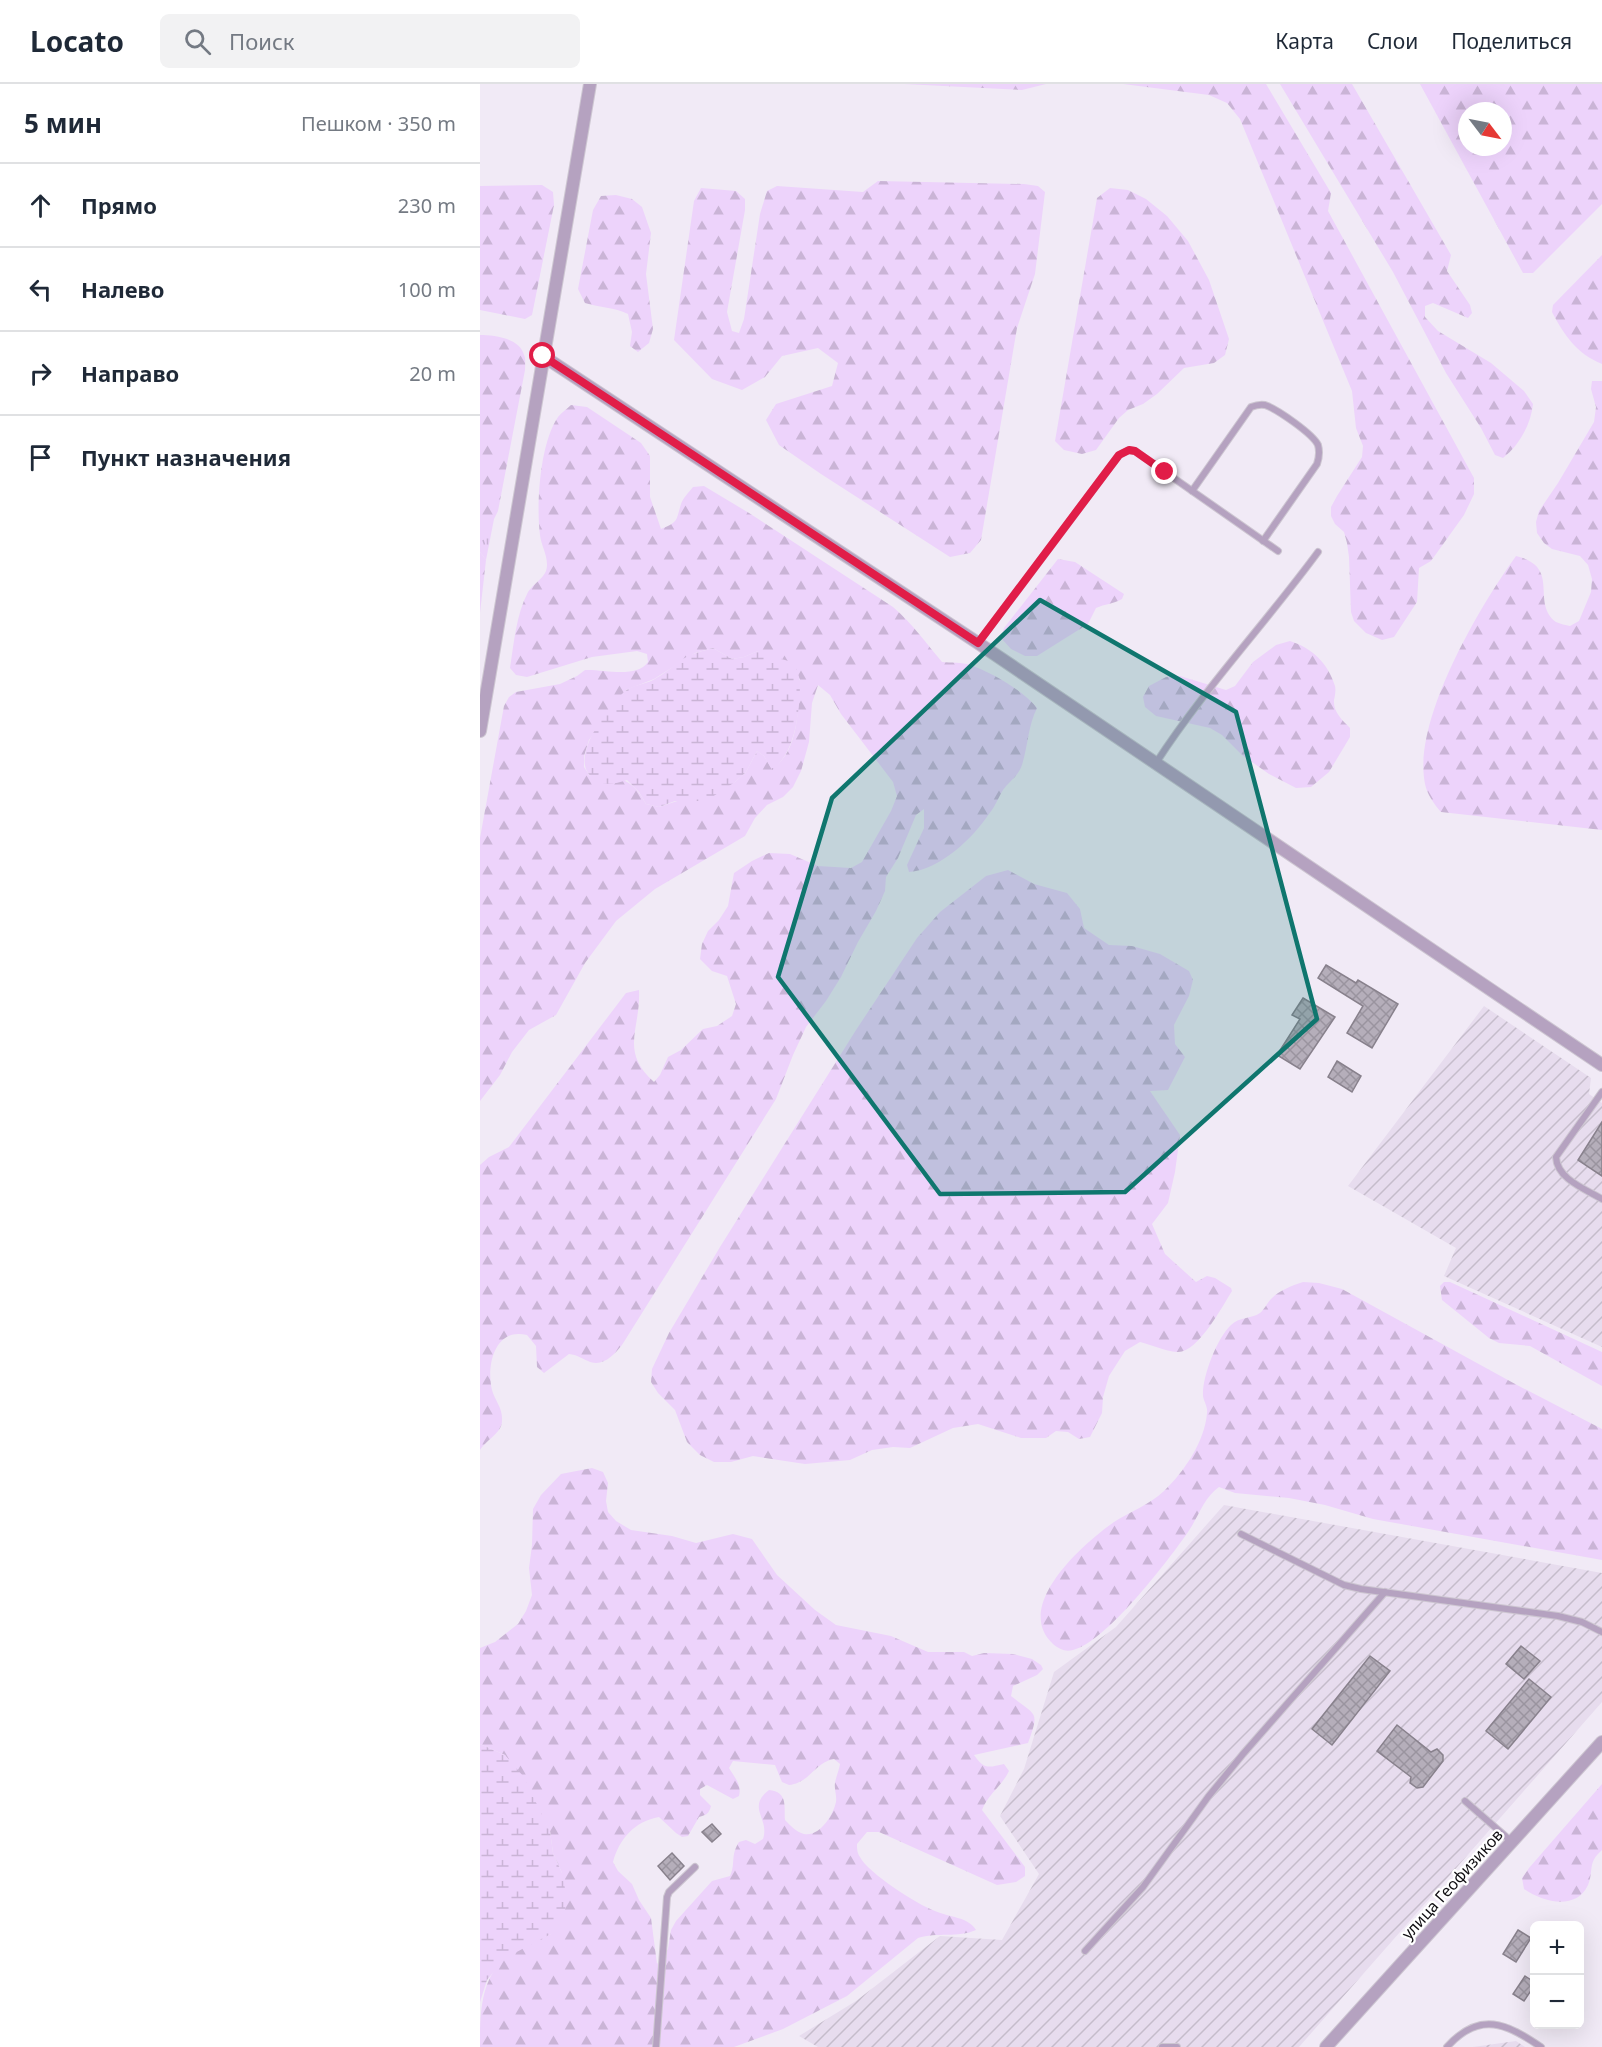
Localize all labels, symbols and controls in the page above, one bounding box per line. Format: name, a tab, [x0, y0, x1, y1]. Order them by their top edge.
search box	[160, 14, 580, 68]
text: Locato	[30, 22, 124, 60]
icon: search	[181, 25, 214, 58]
text: Поиск	[229, 26, 294, 56]
text: Карта	[1275, 27, 1334, 55]
text: Слои	[1367, 27, 1418, 55]
text: Поделиться	[1451, 27, 1572, 55]
north arrow	[1458, 102, 1512, 156]
text: 5 мин	[24, 105, 102, 141]
text: Пешком · 350 m	[301, 110, 456, 137]
icon: ahead	[24, 189, 57, 222]
text: Прямо	[81, 190, 157, 220]
text: 230 m	[398, 192, 456, 219]
icon: left	[24, 273, 57, 306]
text: Налево	[81, 274, 164, 304]
text: 100 m	[398, 276, 456, 303]
route start	[529, 342, 555, 368]
icon: right	[24, 357, 57, 390]
text: Направо	[81, 358, 179, 388]
text: 20 m	[409, 360, 456, 387]
icon: arrive	[24, 441, 57, 474]
text: Пункт назначения	[81, 442, 291, 472]
route end	[1151, 458, 1177, 484]
street label: улица Геофизиков	[1396, 1824, 1508, 1944]
map controls	[1530, 1921, 1584, 2029]
button: +	[1530, 1921, 1584, 1975]
button: −	[1530, 1975, 1584, 2029]

